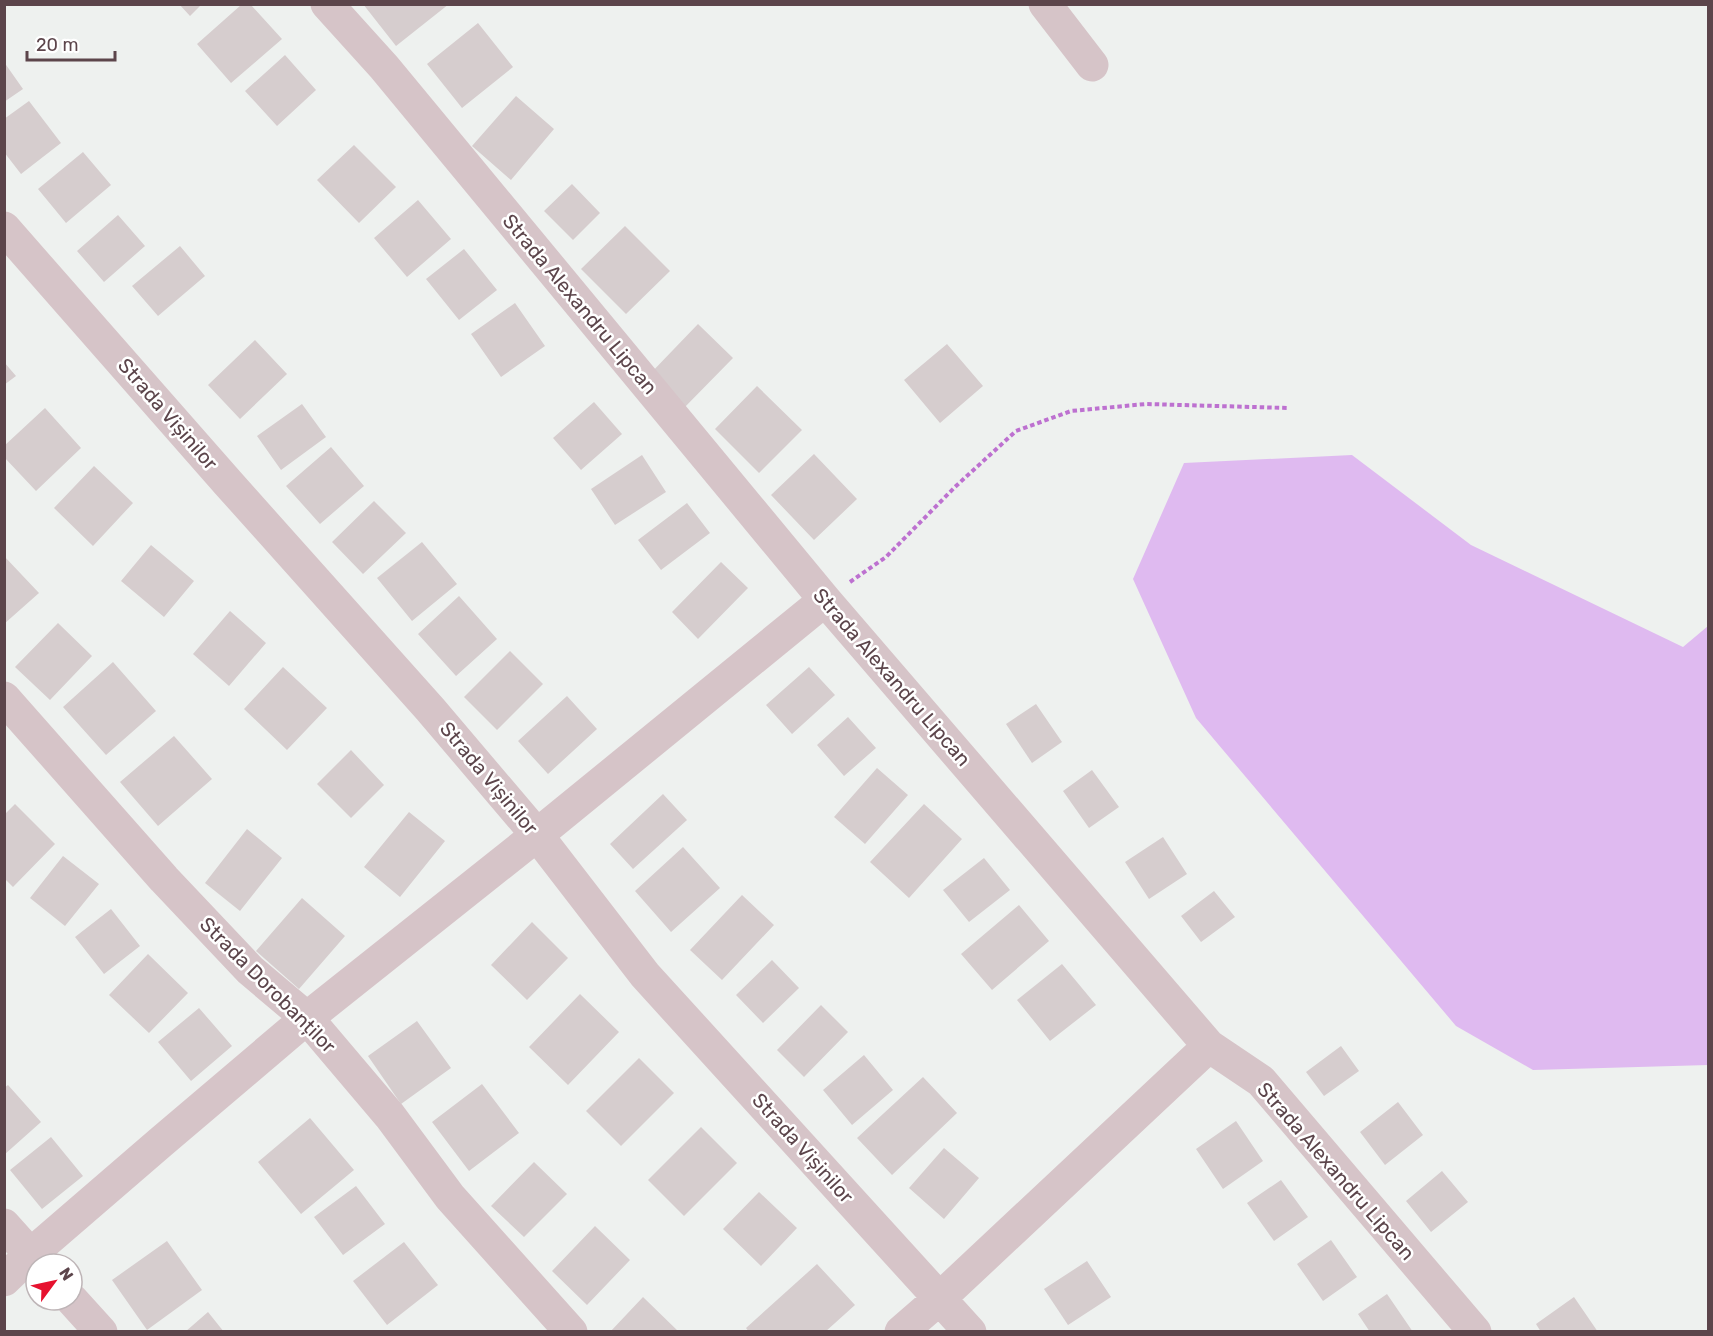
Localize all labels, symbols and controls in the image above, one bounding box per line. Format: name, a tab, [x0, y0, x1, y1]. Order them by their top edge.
scale bar	[27, 24, 116, 62]
text: 20 m	[36, 34, 78, 56]
street label: Strada Alexandru Lipcan	[498, 209, 662, 399]
street label: Strada Vișinilor	[113, 353, 223, 475]
street label: Strada Alexandru Lipcan	[808, 583, 976, 771]
street label: Strada Vișinilor	[435, 717, 543, 840]
street label: Strada Dorobanților	[195, 912, 341, 1058]
street label: Strada Alexandru Lipcan	[1252, 1077, 1420, 1265]
street label: Strada Vișinilor	[747, 1088, 859, 1208]
north arrow	[24, 1252, 84, 1312]
text: N	[55, 1264, 77, 1284]

